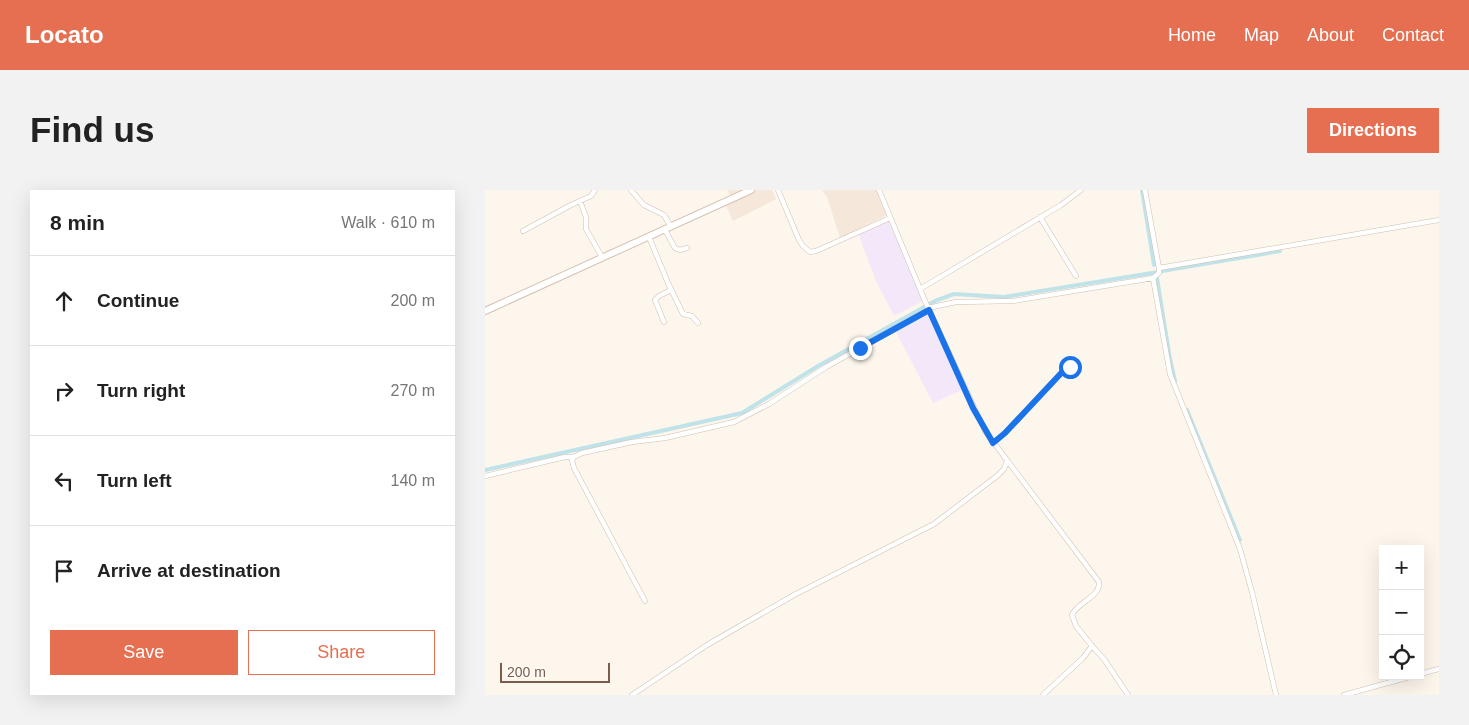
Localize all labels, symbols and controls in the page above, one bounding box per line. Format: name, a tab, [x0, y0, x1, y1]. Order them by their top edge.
text: Locato	[25, 21, 104, 48]
text: Home	[1168, 25, 1216, 45]
text: Map	[1244, 25, 1279, 45]
text: About	[1307, 25, 1354, 45]
text: Contact	[1382, 25, 1444, 45]
button: Directions	[1307, 108, 1439, 153]
text: Find us	[30, 110, 154, 149]
text: 8 min	[50, 211, 105, 234]
text: Walk · 610 m	[341, 214, 435, 231]
icon: ahead	[50, 287, 78, 315]
text: Continue	[97, 290, 179, 311]
text: 200 m	[391, 292, 435, 309]
route end	[849, 337, 872, 360]
route start	[1059, 356, 1082, 379]
icon: right	[50, 377, 78, 405]
text: Turn right	[97, 380, 185, 401]
text: 270 m	[391, 382, 435, 399]
icon: left	[50, 467, 78, 495]
text: Turn left	[97, 470, 172, 491]
text: 140 m	[391, 472, 435, 489]
map controls	[1379, 545, 1424, 680]
button: +	[1379, 545, 1424, 590]
icon: arrive	[50, 557, 78, 585]
text: Arrive at destination	[97, 560, 281, 581]
button: −	[1379, 590, 1424, 635]
button: Save	[50, 630, 238, 675]
button: Share	[248, 630, 435, 675]
button: locate	[1379, 635, 1424, 680]
scale bar	[500, 660, 610, 683]
text: 200 m	[507, 664, 546, 680]

